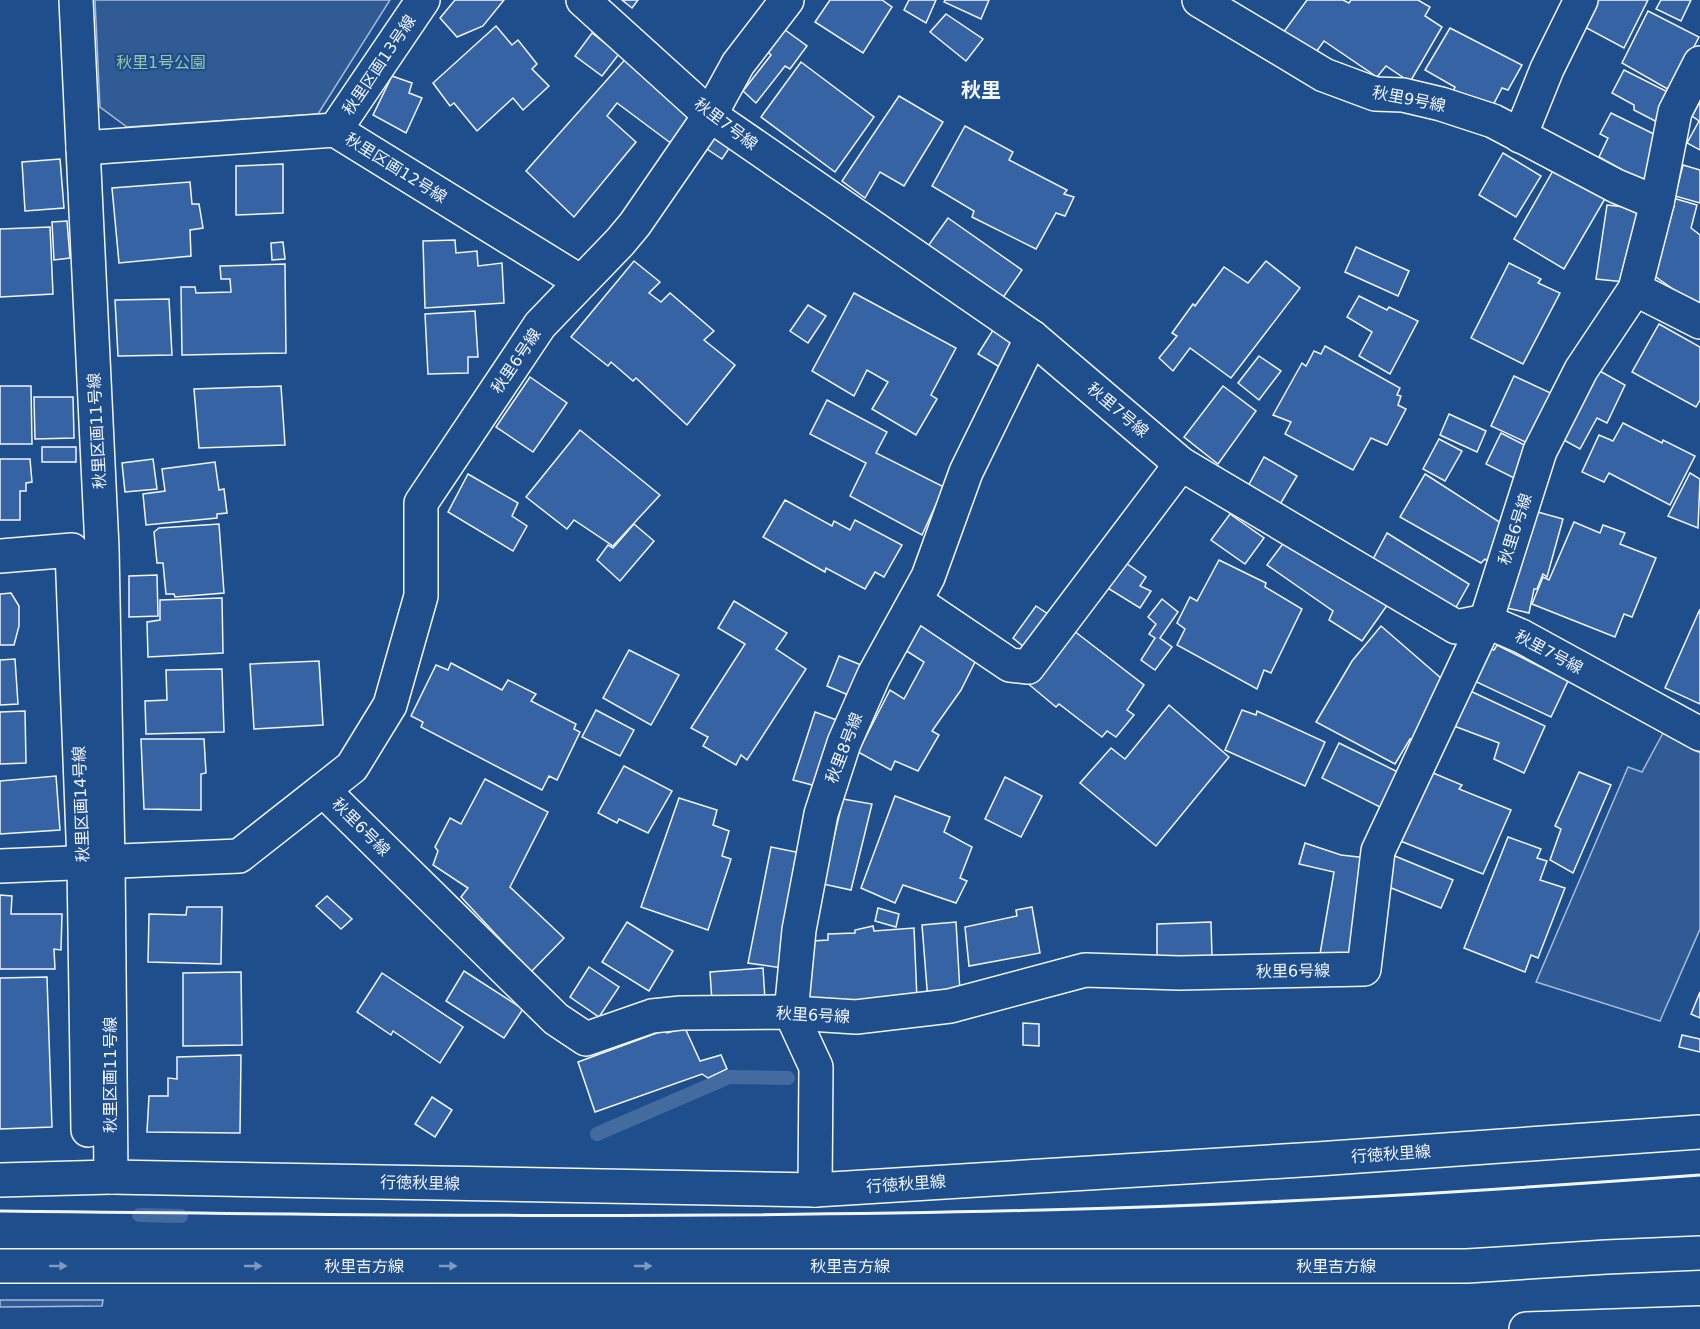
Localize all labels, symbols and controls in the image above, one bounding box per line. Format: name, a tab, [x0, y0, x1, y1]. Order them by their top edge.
street label: 秋里区画13号線	[339, 11, 419, 119]
park label: 秋里1号公園	[116, 53, 206, 72]
district label: 秋里	[961, 78, 1001, 102]
street label: 秋里9号線	[1371, 83, 1447, 115]
street label: 秋里7号線	[691, 94, 761, 154]
street label: 秋里区画12号線	[342, 129, 450, 207]
street label: 秋里6号線	[487, 325, 545, 397]
street label: 秋里区画11号線	[84, 372, 110, 490]
street label: 秋里7号線	[1083, 379, 1153, 441]
street label: 秋里6号線	[1495, 491, 1535, 567]
street label: 秋里7号線	[1512, 626, 1586, 678]
street label: 秋里8号線	[822, 710, 866, 786]
street label: 秋里区画14号線	[69, 746, 93, 862]
street label: 秋里6号線	[328, 794, 394, 860]
street label: 秋里6号線	[1256, 961, 1330, 981]
street label: 秋里6号線	[775, 1004, 851, 1026]
street label: 秋里区画11号線	[101, 1017, 120, 1133]
street label: 行徳秋里線	[1350, 1142, 1432, 1166]
street label: 行徳秋里線	[865, 1172, 947, 1196]
street label: 行徳秋里線	[380, 1173, 460, 1193]
street label: 秋里吉方線	[324, 1257, 404, 1276]
street label: 秋里吉方線	[810, 1257, 890, 1276]
street label: 秋里吉方線	[1296, 1257, 1376, 1276]
one-way arrow	[49, 1261, 68, 1271]
one-way arrow	[244, 1261, 263, 1271]
one-way arrow	[439, 1261, 458, 1271]
one-way arrow	[634, 1261, 653, 1271]

